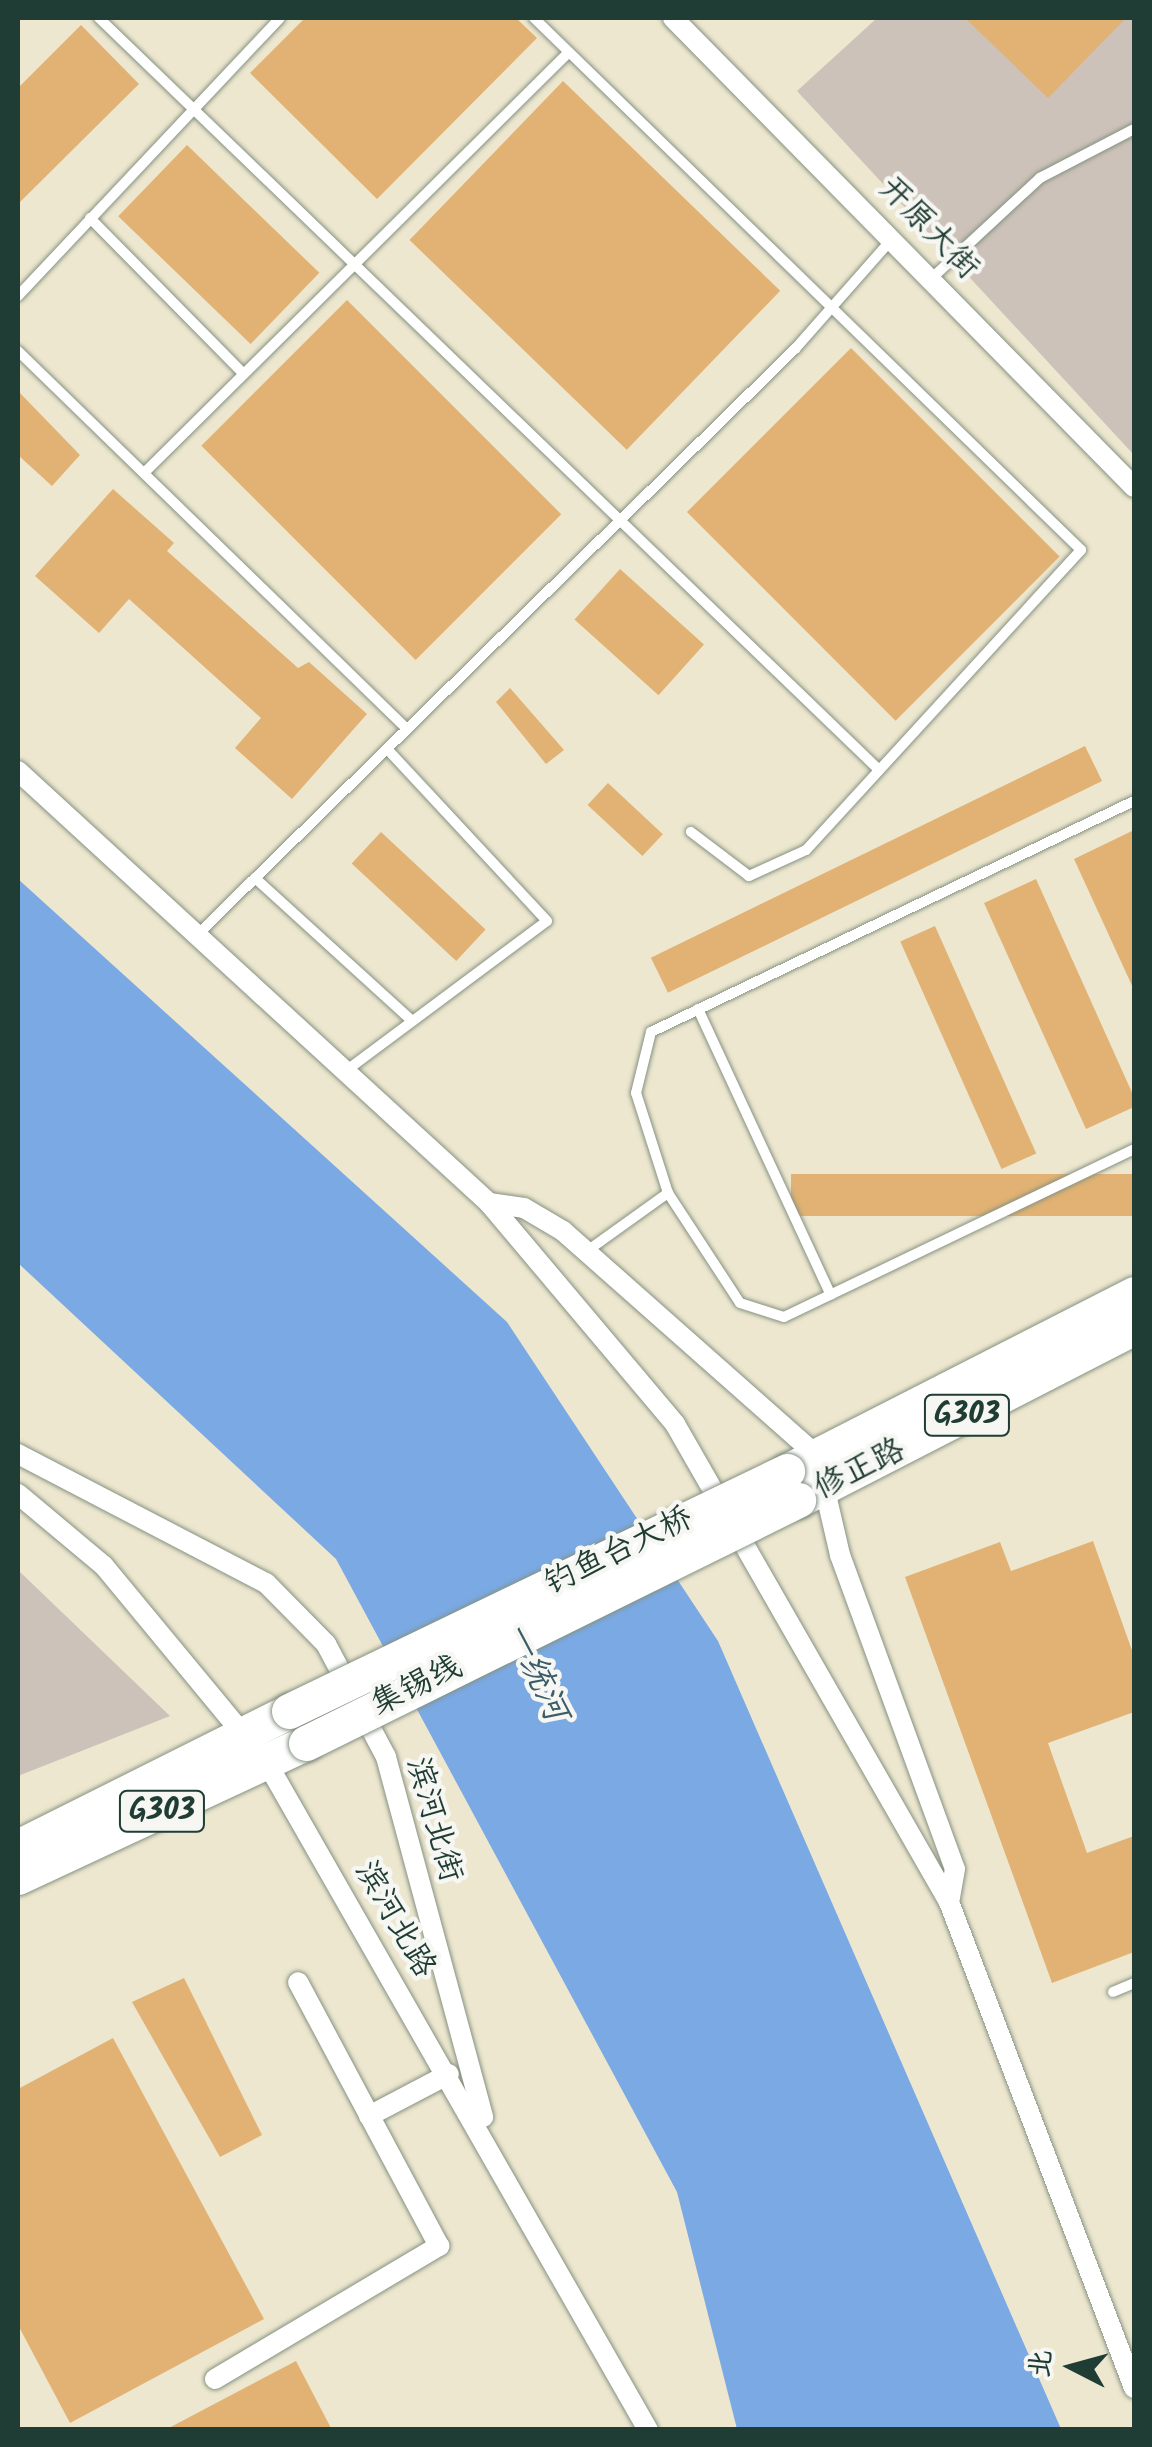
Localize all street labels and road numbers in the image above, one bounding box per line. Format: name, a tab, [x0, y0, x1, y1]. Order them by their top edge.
street label: 开原大街	[870, 170, 986, 288]
road number: G303	[922, 1390, 1012, 1440]
street label: 修正路	[808, 1432, 912, 1508]
street label: 钓鱼台大桥	[539, 1500, 699, 1604]
street label: 集锡线	[365, 1649, 469, 1725]
street label: 滨河北街	[397, 1753, 469, 1887]
road number: G303	[117, 1786, 207, 1836]
street label: 滨河北路	[345, 1855, 443, 1985]

